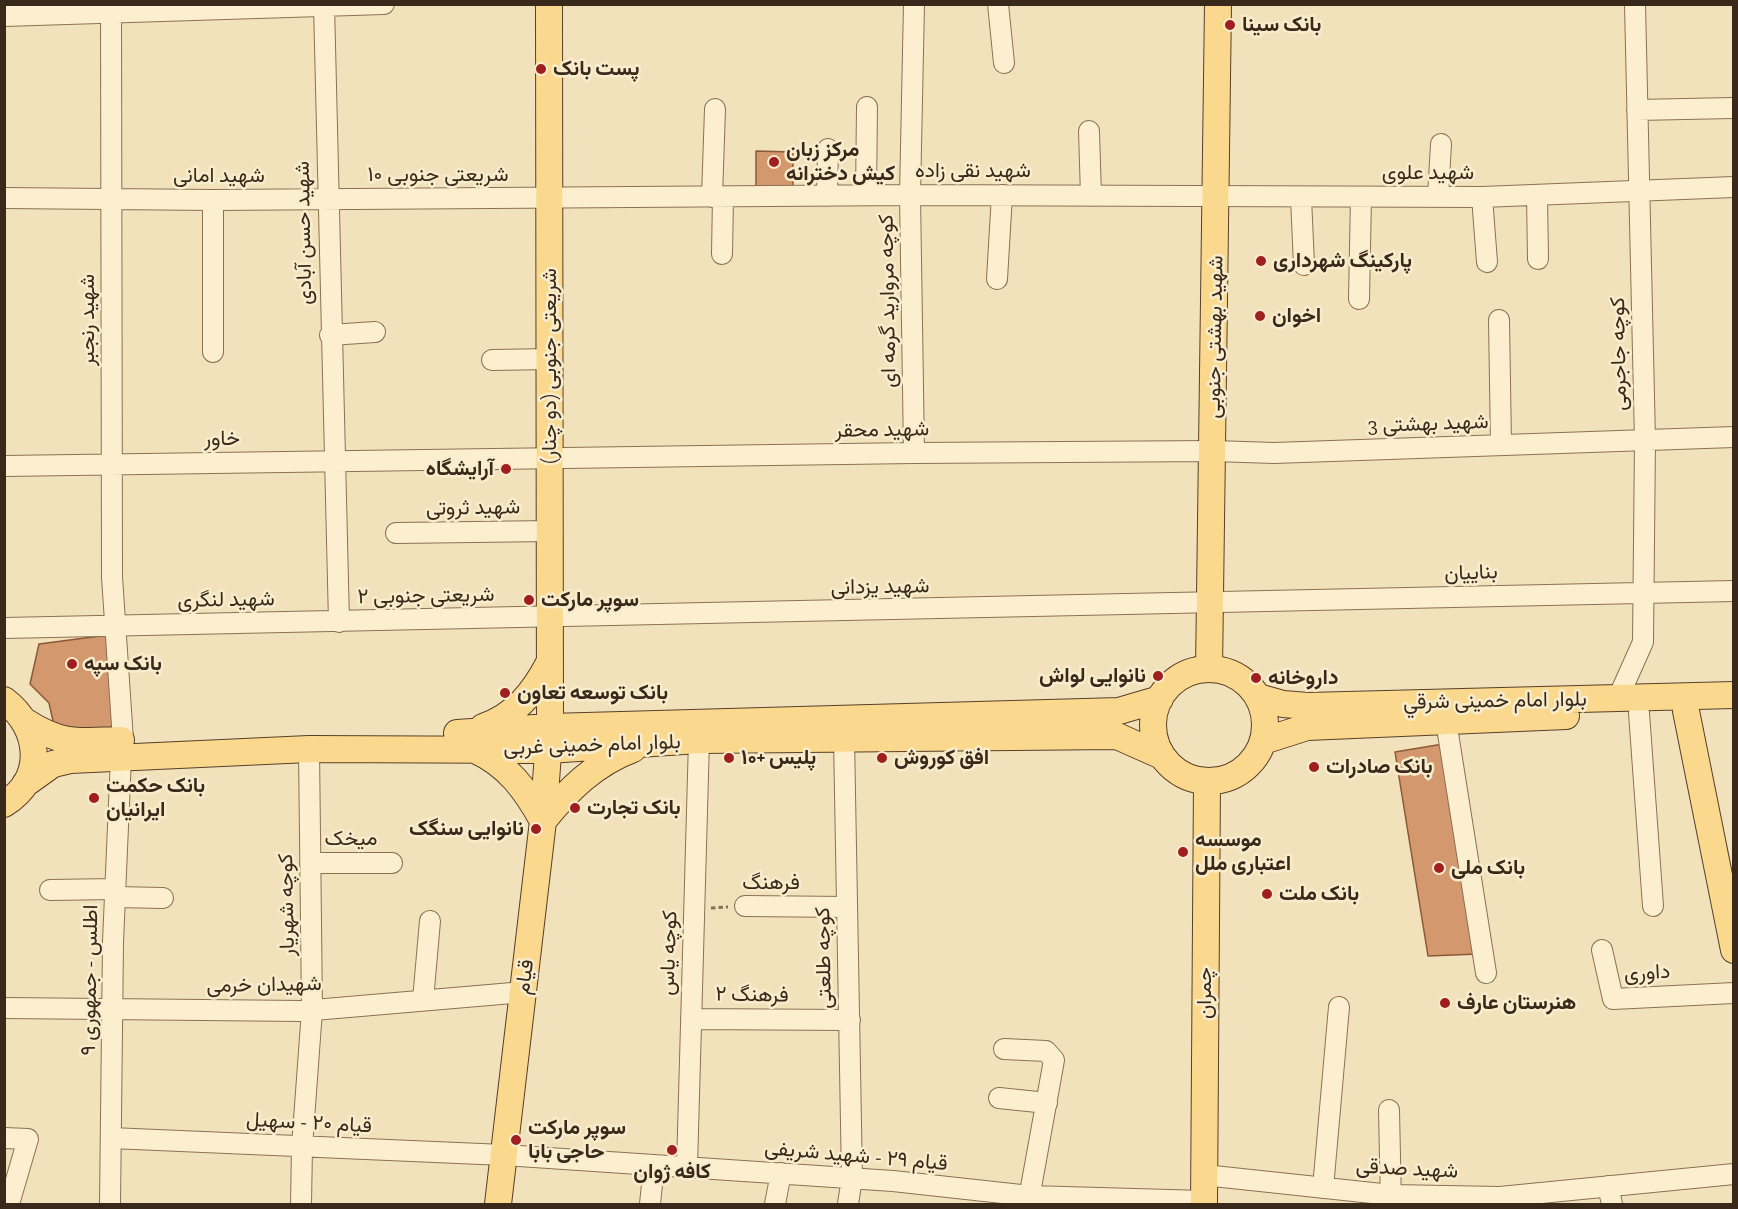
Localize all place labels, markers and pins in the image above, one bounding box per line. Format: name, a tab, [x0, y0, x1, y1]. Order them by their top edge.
place label: بانک سینا	[1242, 12, 1322, 38]
marker: بانک سینا	[1223, 18, 1237, 32]
place label: پست بانک	[553, 56, 639, 82]
marker: پست بانک	[534, 62, 548, 76]
place label: مرکز زبان کیش دخترانه	[786, 137, 895, 187]
marker: مرکز زبان کیش دخترانه	[767, 155, 781, 169]
place label: پارکینگ شهرداری	[1273, 248, 1412, 274]
marker: پارکینگ شهرداری	[1254, 254, 1268, 268]
place label: اخوان	[1272, 303, 1321, 329]
marker: اخوان	[1253, 309, 1267, 323]
place label: آرایشگاه	[426, 456, 494, 482]
marker: آرایشگاه	[499, 462, 513, 476]
place label: سوپر مارکت	[541, 587, 639, 613]
marker: سوپر مارکت	[522, 593, 536, 607]
place label: بانک سپه	[84, 651, 162, 677]
marker: بانک سپه	[65, 657, 79, 671]
place label: نانوایی لواش	[1039, 663, 1146, 689]
place label: داروخانه	[1268, 665, 1338, 691]
marker: نانوایی لواش	[1151, 669, 1165, 683]
marker: داروخانه	[1249, 671, 1263, 685]
place label: بانک توسعه تعاون	[517, 680, 668, 706]
marker: بانک توسعه تعاون	[498, 686, 512, 700]
place label: پلیس +۱۰	[741, 745, 816, 771]
place label: افق کوروش	[894, 745, 989, 771]
marker: پلیس +۱۰	[722, 751, 736, 765]
marker: افق کوروش	[875, 751, 889, 765]
place label: بانک صادرات	[1326, 754, 1433, 780]
marker: بانک صادرات	[1307, 760, 1321, 774]
place label: بانک حکمت ایرانیان	[106, 773, 205, 823]
marker: بانک حکمت ایرانیان	[87, 791, 101, 805]
place label: بانک تجارت	[587, 795, 681, 821]
marker: بانک تجارت	[568, 801, 582, 815]
place label: نانوایی سنگک	[409, 816, 524, 842]
marker: نانوایی سنگک	[529, 822, 543, 836]
place label: موسسه اعتباری ملل	[1195, 827, 1291, 877]
marker: موسسه اعتباری ملل	[1176, 845, 1190, 859]
place label: بانک ملی	[1451, 855, 1525, 881]
marker: بانک ملی	[1432, 861, 1446, 875]
place label: بانک ملت	[1279, 881, 1359, 907]
marker: بانک ملت	[1260, 887, 1274, 901]
place label: هنرستان عارف	[1457, 990, 1576, 1016]
marker: هنرستان عارف	[1438, 996, 1452, 1010]
place label: سوپر مارکت حاجی بابا	[528, 1115, 626, 1165]
marker: سوپر مارکت حاجی بابا	[509, 1133, 523, 1147]
marker: کافه ژوان	[665, 1143, 679, 1157]
place label: کافه ژوان	[633, 1159, 711, 1185]

